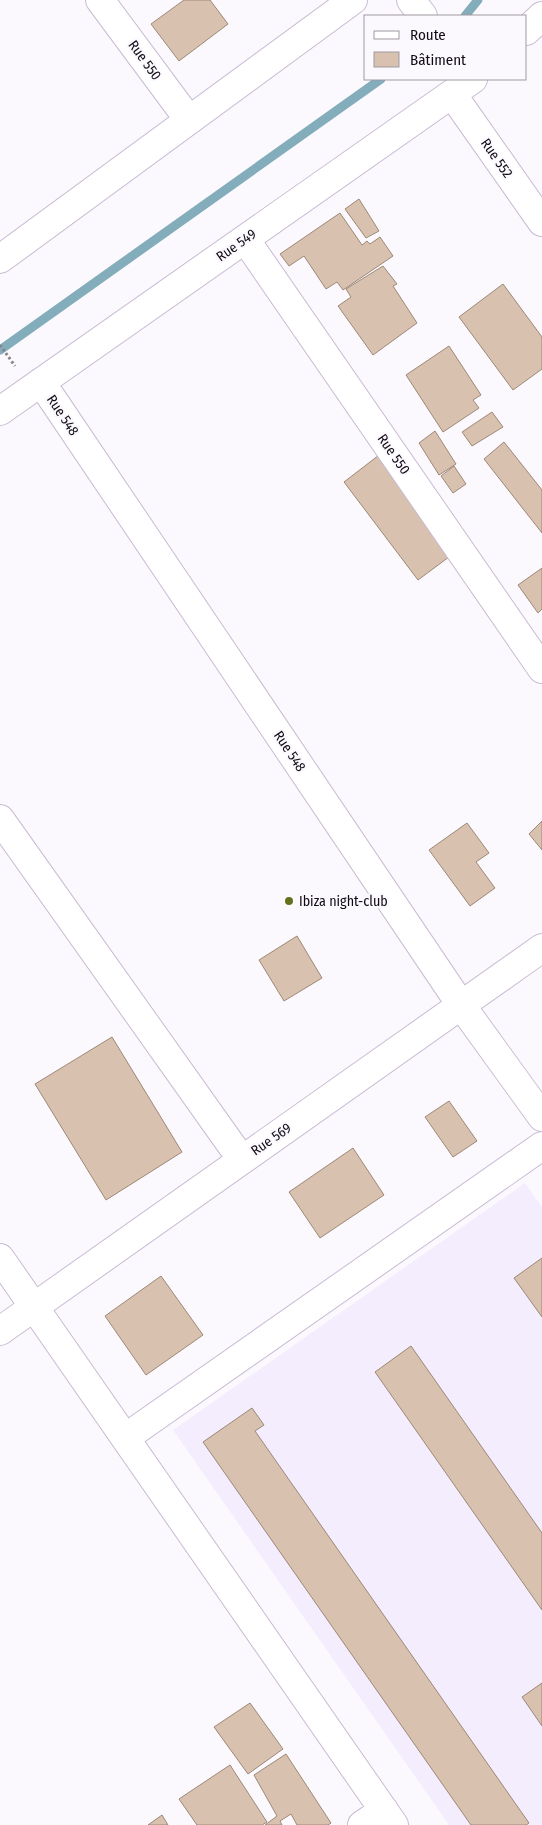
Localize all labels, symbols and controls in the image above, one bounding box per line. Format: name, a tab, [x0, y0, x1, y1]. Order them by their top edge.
legend	[364, 15, 527, 80]
text: Route	[410, 26, 446, 44]
street label: Rue 550	[124, 37, 165, 84]
text: Bâtiment	[410, 51, 466, 69]
street label: Rue 552	[477, 135, 516, 181]
street label: Rue 549	[213, 225, 260, 265]
street label: Rue 548	[43, 392, 82, 439]
street label: Rue 550	[374, 431, 414, 478]
street label: Rue 548	[270, 728, 309, 775]
place label: Ibiza night-club	[299, 893, 388, 910]
marker: Ibiza night-club	[283, 895, 295, 907]
street label: Rue 569	[248, 1119, 295, 1159]

